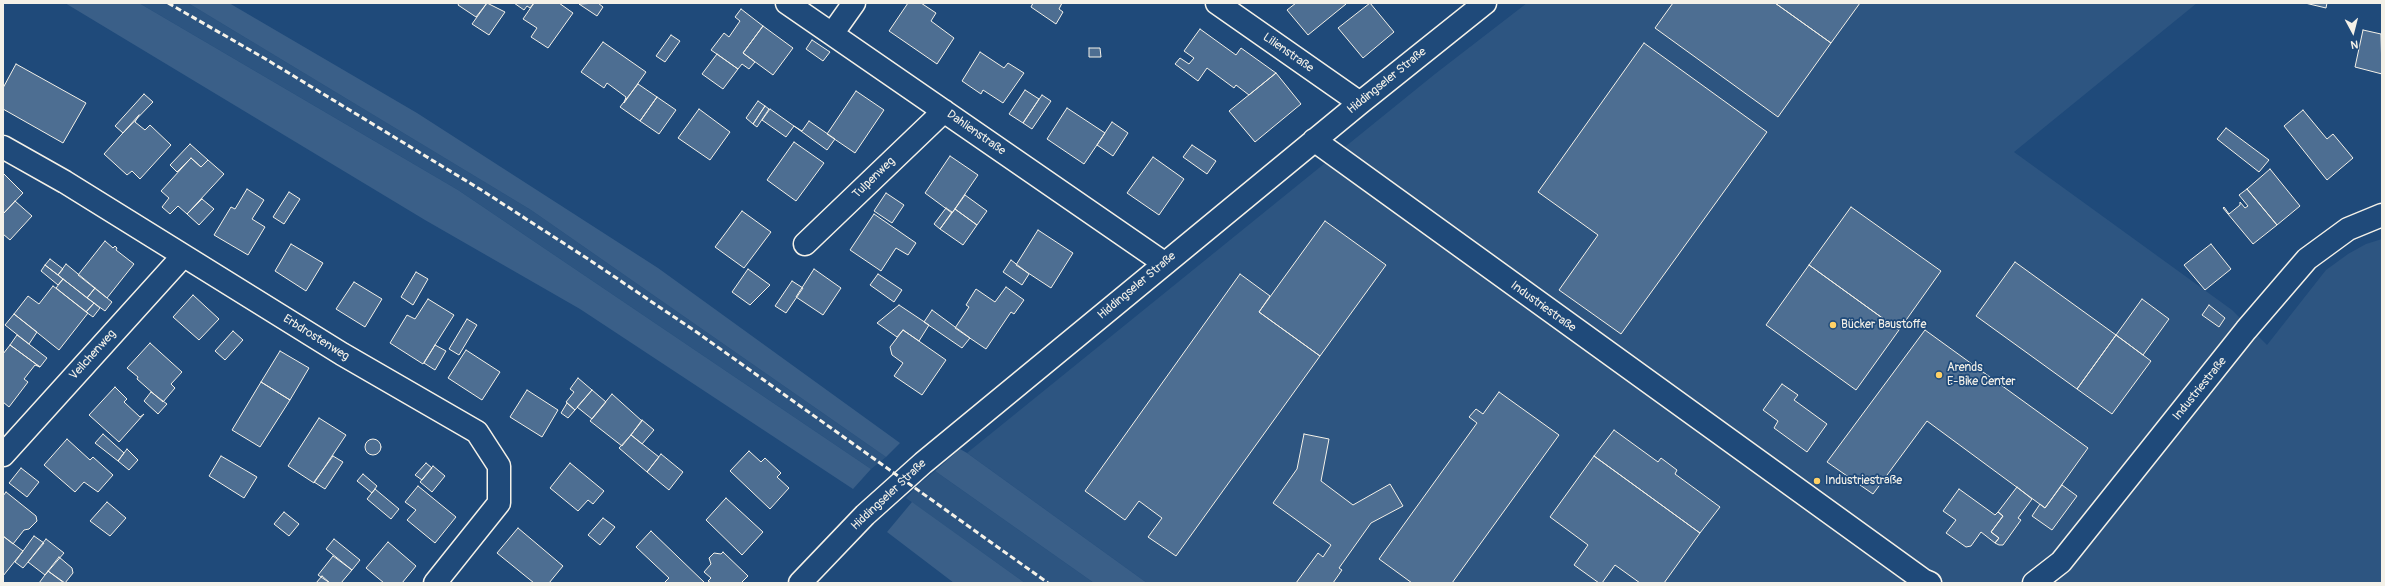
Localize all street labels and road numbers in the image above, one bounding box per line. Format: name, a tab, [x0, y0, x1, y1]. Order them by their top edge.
street label: Lilienstraße	[1260, 30, 1316, 76]
street label: Hiddingseler Straße	[1345, 45, 1429, 117]
street label: Dahlienstraße	[944, 107, 1008, 159]
street label: Tulpenweg	[850, 154, 898, 202]
street label: Hiddingseler Straße	[1095, 249, 1179, 323]
street label: Industriestraße	[1508, 279, 1578, 335]
street label: Erbdrostenweg	[280, 312, 352, 364]
street label: Veilchenweg	[67, 327, 119, 383]
street label: Industriestraße	[2170, 354, 2230, 424]
street label: Hiddingseler Straße	[848, 457, 930, 533]

